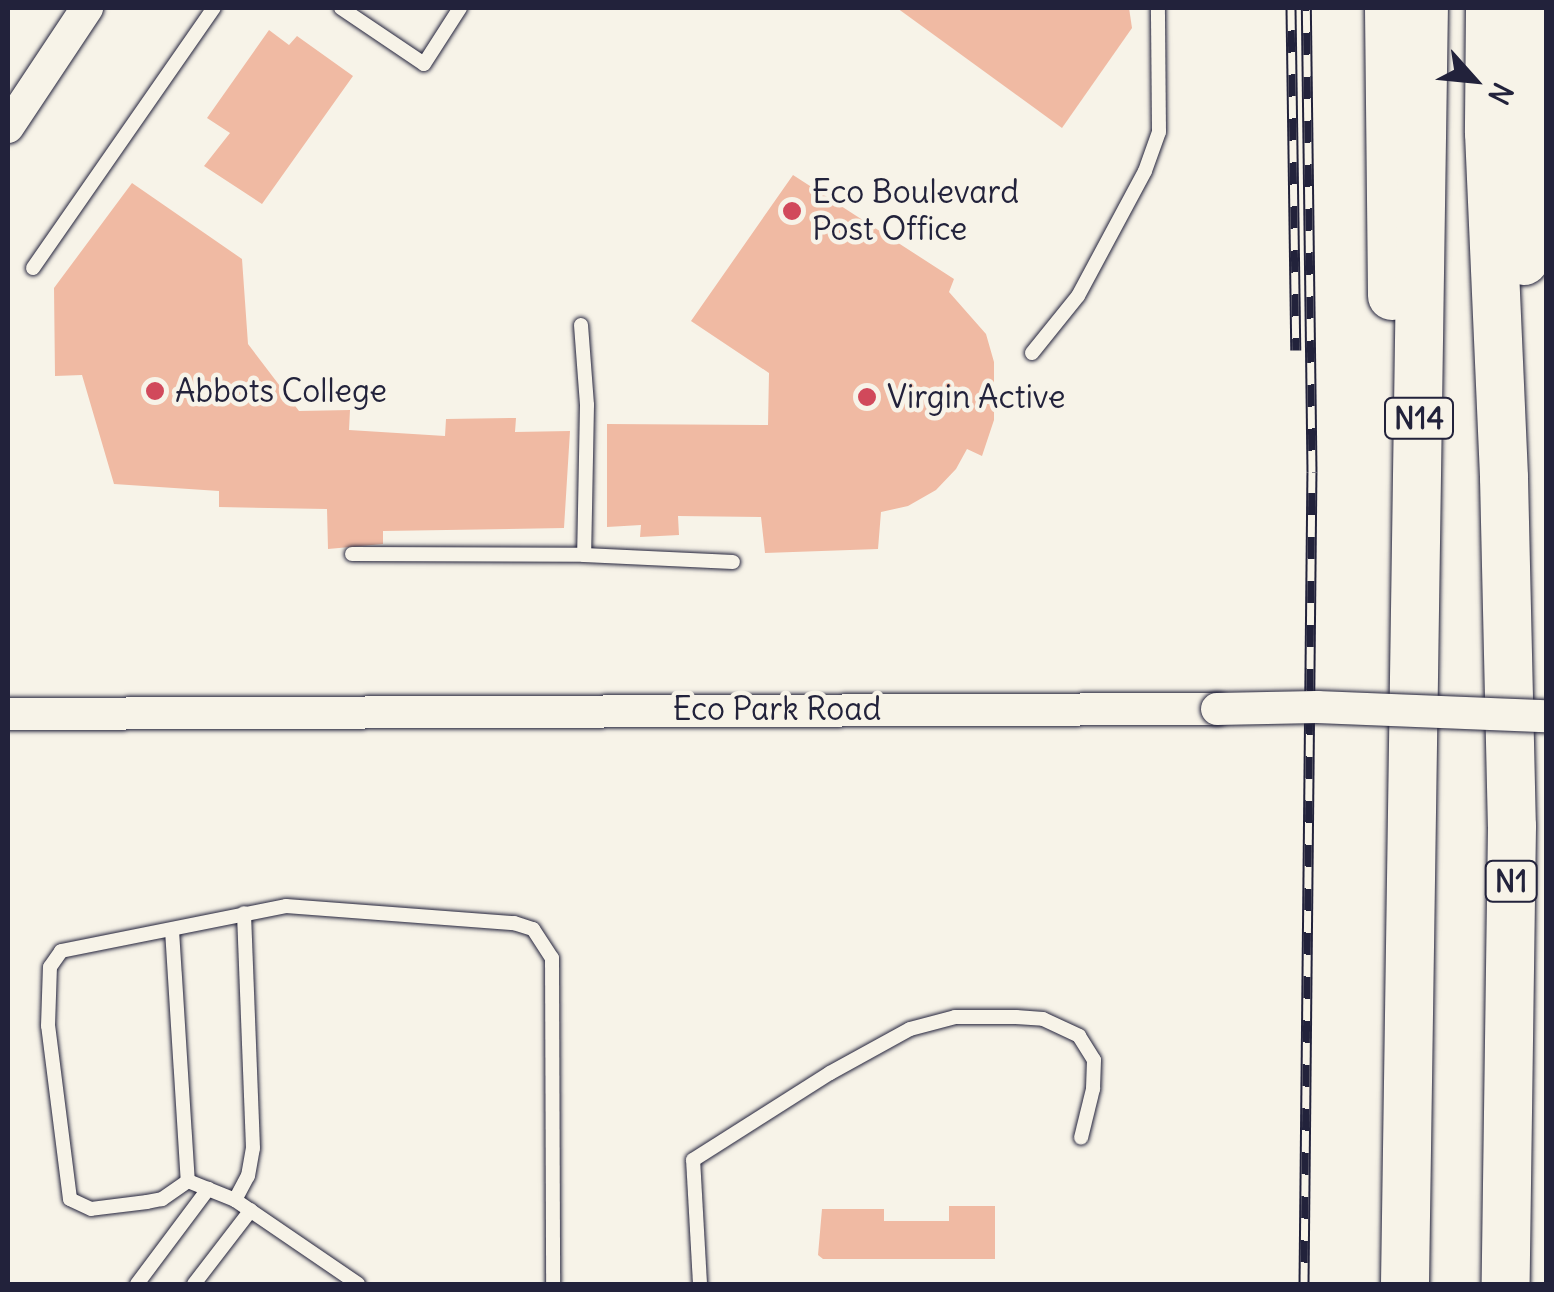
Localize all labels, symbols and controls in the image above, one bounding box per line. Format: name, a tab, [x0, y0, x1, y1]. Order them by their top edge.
north arrow	[1424, 30, 1524, 130]
text: N	[1480, 77, 1521, 110]
place label: Eco Boulevard Post Office	[812, 174, 1019, 249]
marker: Eco Boulevard Post Office	[781, 200, 803, 222]
place label: Abbots College	[175, 372, 387, 410]
place label: Virgin Active	[887, 378, 1066, 416]
marker: Abbots College	[144, 380, 166, 402]
marker: Virgin Active	[856, 386, 878, 408]
road number: N14	[1384, 393, 1454, 443]
street label: Eco Park Road	[673, 690, 881, 728]
road number: N1	[1484, 856, 1538, 906]

